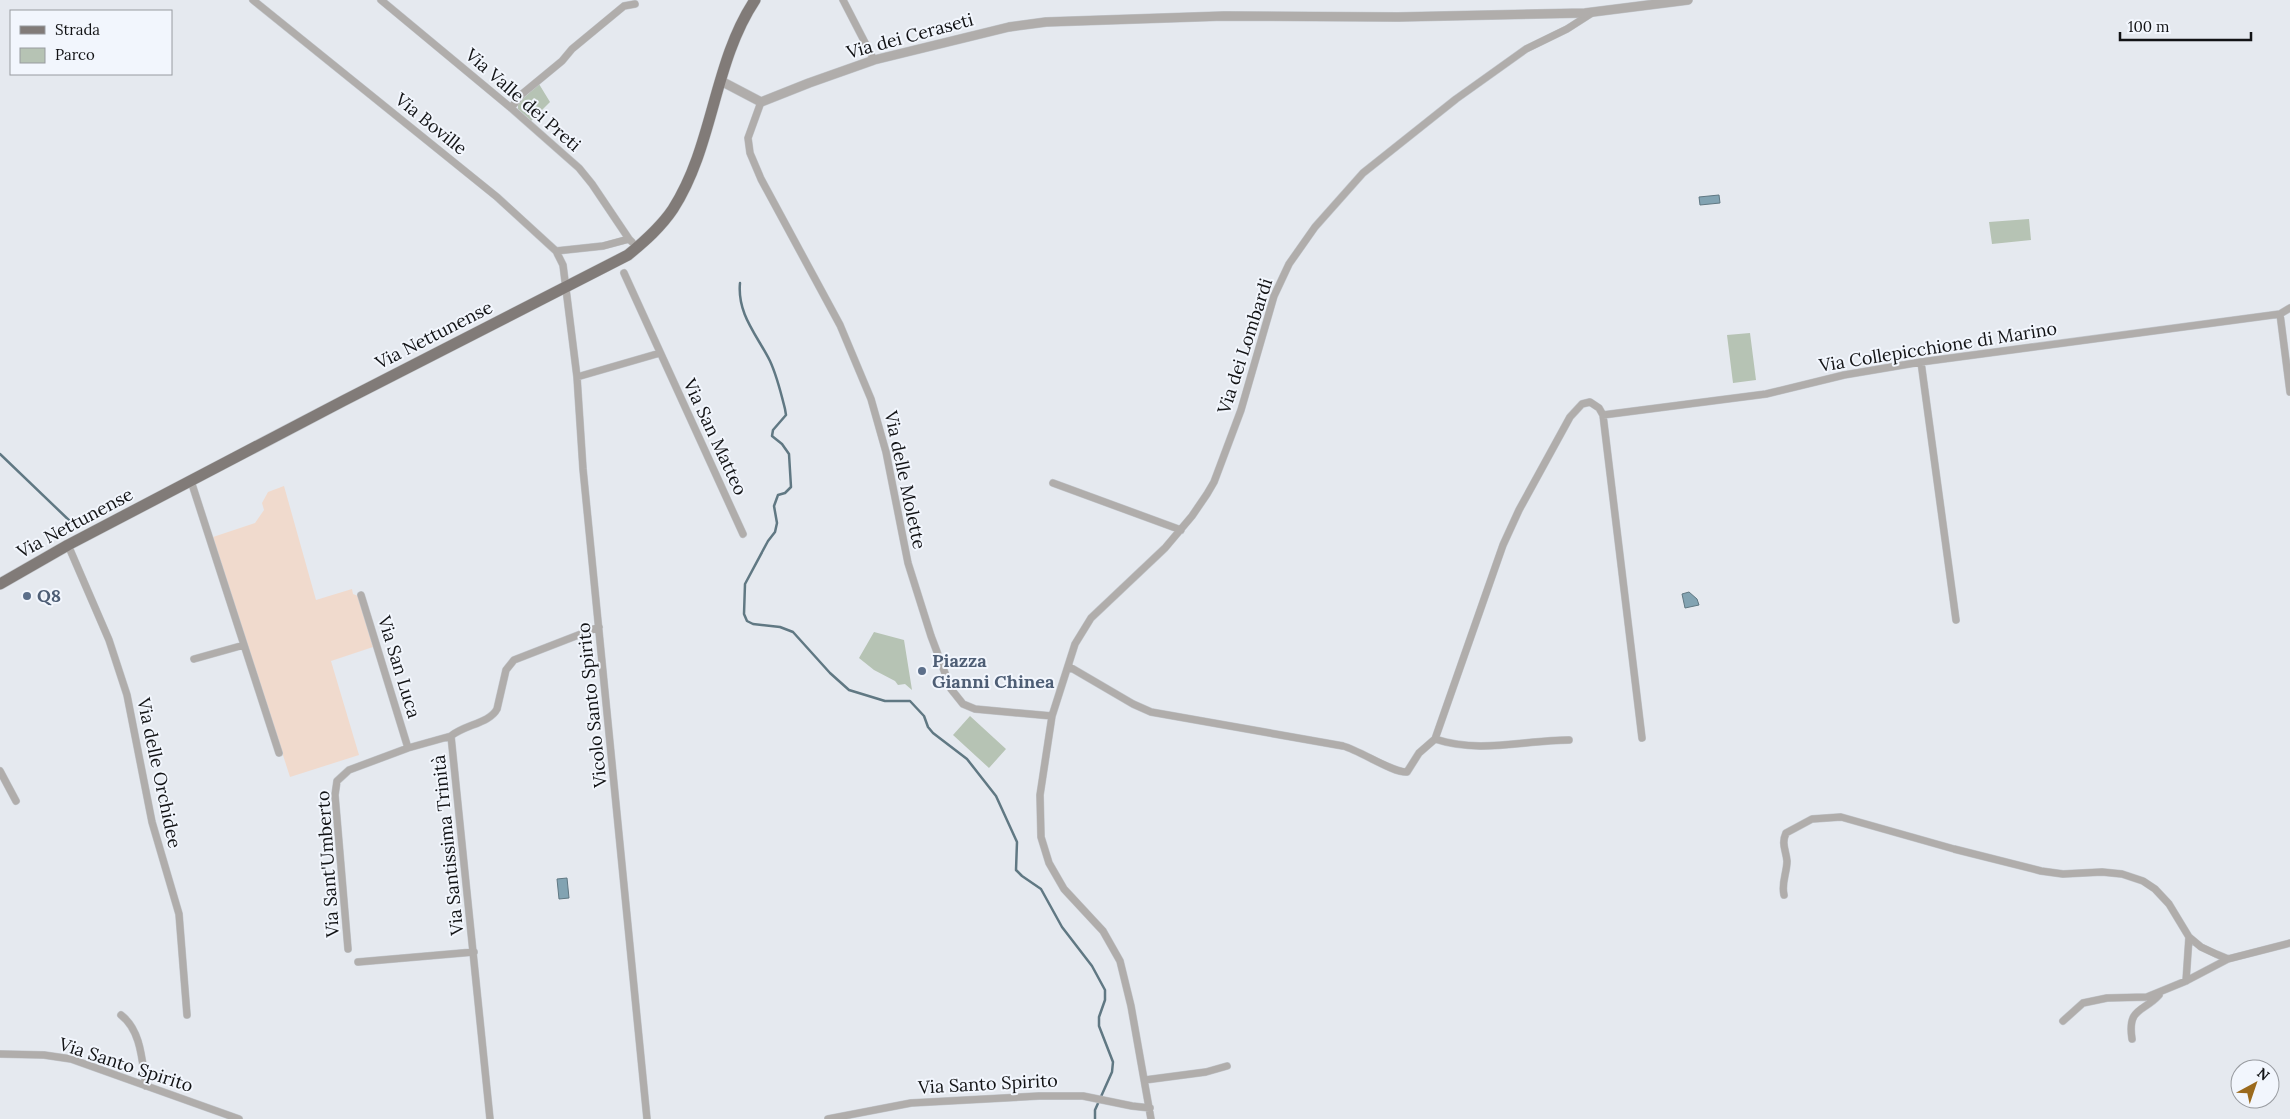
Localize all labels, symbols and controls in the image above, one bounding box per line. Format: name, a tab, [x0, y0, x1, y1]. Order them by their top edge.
street label: Via dei Ceraseti	[843, 8, 976, 64]
legend	[10, 10, 172, 75]
scale bar	[2120, 10, 2251, 42]
text: 100 m	[2128, 17, 2169, 36]
text: Strada	[55, 20, 100, 39]
street label: Via Valle dei Preti	[460, 42, 586, 156]
text: Parco	[55, 45, 95, 64]
street label: Via Boville	[390, 87, 472, 160]
street label: Via dei Lombardi	[1211, 275, 1277, 417]
street label: Via Nettunense	[371, 295, 496, 374]
street label: Via Collepicchione di Marino	[1816, 316, 2059, 377]
street label: Via San Matteo	[678, 374, 752, 499]
street label: Via delle Molette	[879, 408, 931, 551]
street label: Via Nettunense	[12, 482, 137, 563]
place label: Q8	[37, 584, 61, 607]
marker: Q8	[21, 590, 33, 602]
street label: Via San Luca	[373, 612, 426, 721]
street label: Vicolo Santo Spirito	[571, 621, 612, 790]
place label: Piazza Gianni Chinea	[932, 649, 1055, 693]
marker: Piazza Gianni Chinea	[916, 665, 928, 677]
street label: Via delle Orchidee	[132, 695, 187, 850]
street label: Via Santissima Trinità	[427, 754, 469, 937]
street label: Via Sant'Umberto	[311, 790, 344, 939]
street label: Via Santo Spirito	[55, 1032, 196, 1097]
north arrow	[2230, 1059, 2280, 1109]
text: N	[2253, 1064, 2273, 1085]
street label: Via Santo Spirito	[917, 1068, 1058, 1099]

